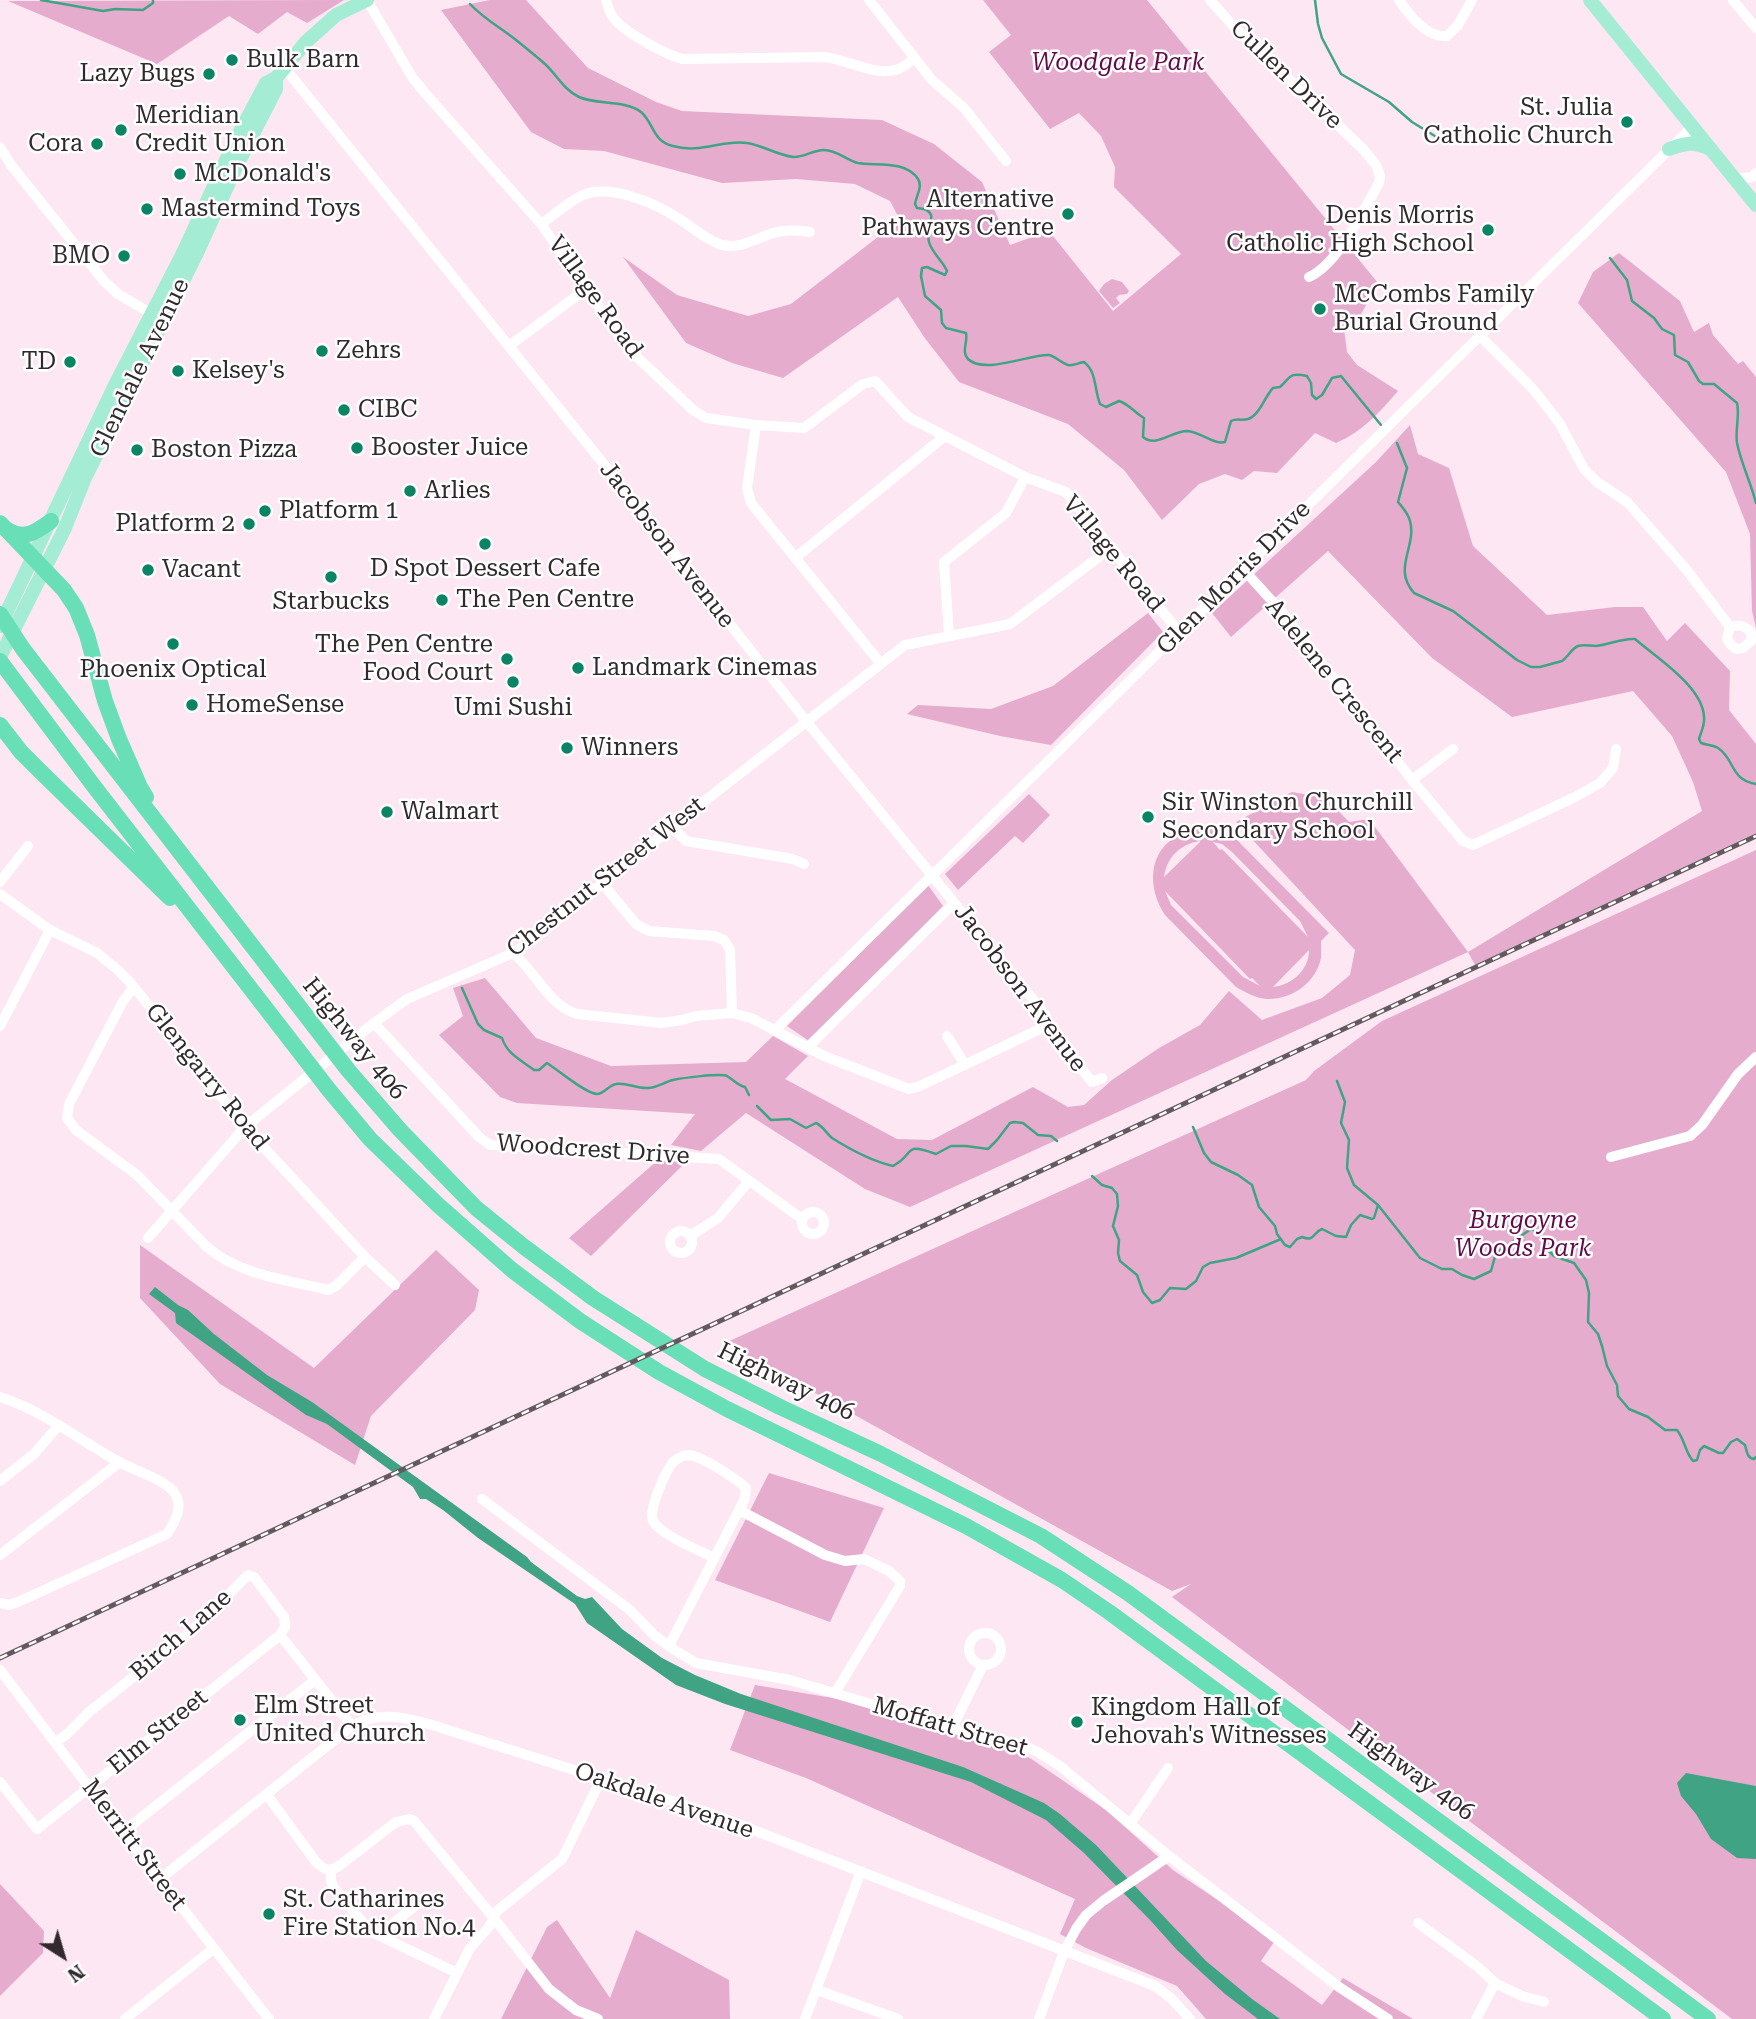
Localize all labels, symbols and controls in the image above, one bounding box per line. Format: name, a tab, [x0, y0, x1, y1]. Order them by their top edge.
street label: Cullen Drive	[1224, 14, 1348, 136]
place label: Bulk Barn	[246, 46, 360, 74]
park label: Woodgale Park	[1031, 49, 1205, 77]
marker: Bulk Barn	[224, 52, 240, 68]
place label: Lazy Bugs	[79, 60, 195, 88]
marker: Lazy Bugs	[201, 66, 217, 82]
place label: St. Julia Catholic Church	[1423, 94, 1613, 150]
place label: Meridian Credit Union	[135, 102, 285, 158]
marker: St. Julia Catholic Church	[1619, 114, 1635, 130]
marker: Meridian Credit Union	[113, 122, 129, 138]
place label: Cora	[28, 130, 83, 158]
marker: Cora	[89, 136, 105, 152]
place label: McDonald's	[194, 160, 331, 188]
marker: McDonald's	[172, 166, 188, 182]
place label: Alternative Pathways Centre	[861, 186, 1054, 242]
place label: Mastermind Toys	[161, 195, 360, 223]
marker: Mastermind Toys	[139, 201, 155, 217]
place label: Denis Morris Catholic High School	[1226, 202, 1474, 258]
marker: Alternative Pathways Centre	[1060, 206, 1076, 222]
marker: Denis Morris Catholic High School	[1480, 222, 1496, 238]
street label: Village Road	[541, 230, 649, 364]
place label: BMO	[52, 242, 110, 270]
marker: BMO	[116, 248, 132, 264]
street label: Glendale Avenue	[84, 274, 196, 462]
place label: McCombs Family Burial Ground	[1334, 281, 1534, 337]
marker: McCombs Family Burial Ground	[1312, 301, 1328, 317]
place label: Zehrs	[336, 337, 401, 365]
marker: Zehrs	[314, 343, 330, 359]
place label: TD	[21, 348, 56, 376]
marker: TD	[62, 354, 78, 370]
place label: Kelsey's	[192, 357, 285, 385]
marker: Kelsey's	[170, 363, 186, 379]
place label: CIBC	[358, 396, 417, 424]
marker: CIBC	[336, 402, 352, 418]
place label: Booster Juice	[371, 434, 528, 462]
place label: Boston Pizza	[151, 436, 297, 464]
marker: Booster Juice	[349, 440, 365, 456]
marker: Boston Pizza	[129, 442, 145, 458]
street label: Jacobson Avenue	[593, 456, 741, 634]
place label: Arlies	[424, 477, 490, 505]
marker: Arlies	[402, 483, 418, 499]
street label: Village Road	[1056, 490, 1170, 618]
street label: Glen Morris Drive	[1151, 495, 1317, 661]
place label: Platform 1	[279, 497, 399, 525]
marker: Platform 1	[257, 503, 273, 519]
place label: Platform 2	[115, 510, 235, 538]
marker: Platform 2	[241, 516, 257, 532]
marker: D Spot Dessert Cafe	[477, 536, 493, 552]
place label: D Spot Dessert Cafe	[370, 555, 600, 583]
place label: Vacant	[162, 556, 241, 584]
marker: Vacant	[140, 562, 156, 578]
marker: Starbucks	[323, 569, 339, 585]
place label: The Pen Centre	[456, 586, 634, 614]
place label: Starbucks	[273, 588, 389, 616]
marker: The Pen Centre	[434, 592, 450, 608]
street label: Adelene Crescent	[1259, 593, 1409, 769]
place label: The Pen Centre Food Court	[315, 631, 493, 687]
marker: Phoenix Optical	[165, 636, 181, 652]
marker: The Pen Centre Food Court	[499, 651, 515, 667]
place label: Landmark Cinemas	[592, 654, 817, 682]
place label: Phoenix Optical	[79, 656, 267, 684]
marker: Landmark Cinemas	[570, 660, 586, 676]
marker: Umi Sushi	[505, 674, 521, 690]
place label: HomeSense	[206, 691, 344, 719]
place label: Umi Sushi	[454, 694, 572, 722]
marker: HomeSense	[184, 697, 200, 713]
place label: Winners	[581, 734, 678, 762]
marker: Winners	[559, 740, 575, 756]
place label: Sir Winston Churchill Secondary School	[1162, 789, 1413, 845]
street label: Chestnut Street West	[501, 791, 711, 963]
place label: Walmart	[401, 798, 499, 826]
marker: Walmart	[379, 804, 395, 820]
marker: Sir Winston Churchill Secondary School	[1140, 809, 1156, 825]
street label: Jacobson Avenue	[947, 898, 1093, 1078]
street label: Highway 406	[296, 972, 412, 1106]
street label: Glengarry Road	[139, 998, 275, 1156]
street label: Woodcrest Drive	[495, 1129, 691, 1171]
park label: Burgoyne Woods Park	[1455, 1207, 1591, 1263]
street label: Highway 406	[713, 1336, 859, 1428]
street label: Birch Lane	[124, 1583, 238, 1687]
street label: Elm Street	[102, 1683, 214, 1781]
street label: Moffatt Street	[869, 1691, 1031, 1763]
place label: Elm Street United Church	[254, 1692, 425, 1748]
place label: Kingdom Hall of Jehovah's Witnesses	[1091, 1694, 1327, 1750]
marker: Elm Street United Church	[232, 1712, 248, 1728]
marker: Kingdom Hall of Jehovah's Witnesses	[1069, 1714, 1085, 1730]
street label: Highway 406	[1342, 1717, 1480, 1827]
street label: Oakdale Avenue	[571, 1757, 757, 1845]
street label: Merritt Street	[75, 1774, 193, 1916]
place label: St. Catharines Fire Station No.4	[283, 1886, 475, 1942]
marker: St. Catharines Fire Station No.4	[261, 1906, 277, 1922]
north arrow	[28, 1921, 98, 1991]
text: N	[63, 1960, 89, 1987]

